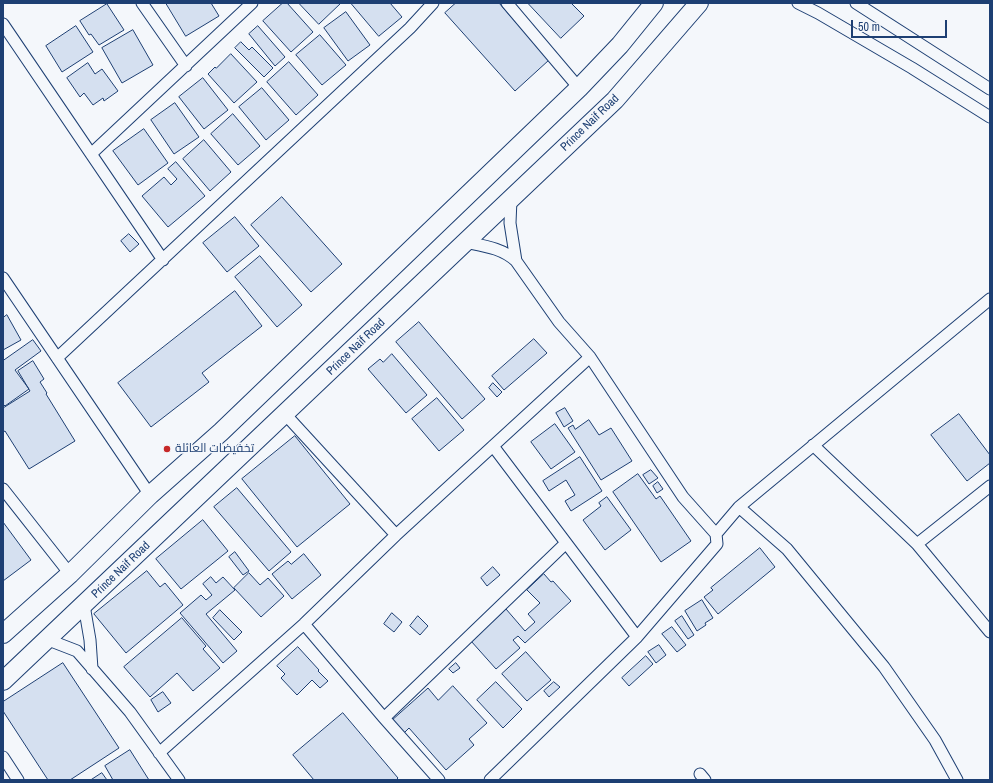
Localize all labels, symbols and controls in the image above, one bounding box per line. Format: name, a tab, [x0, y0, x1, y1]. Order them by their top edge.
scale bar	[853, 12, 949, 38]
text: 50 m	[858, 19, 880, 35]
street label: Prince Naif Road	[558, 92, 622, 154]
street label: Prince Naif Road	[324, 316, 388, 378]
place label: تخفيضات العائلة	[175, 442, 254, 456]
marker: تخفيضات العائلة	[162, 444, 172, 454]
street label: Prince Naif Road	[89, 539, 153, 601]

